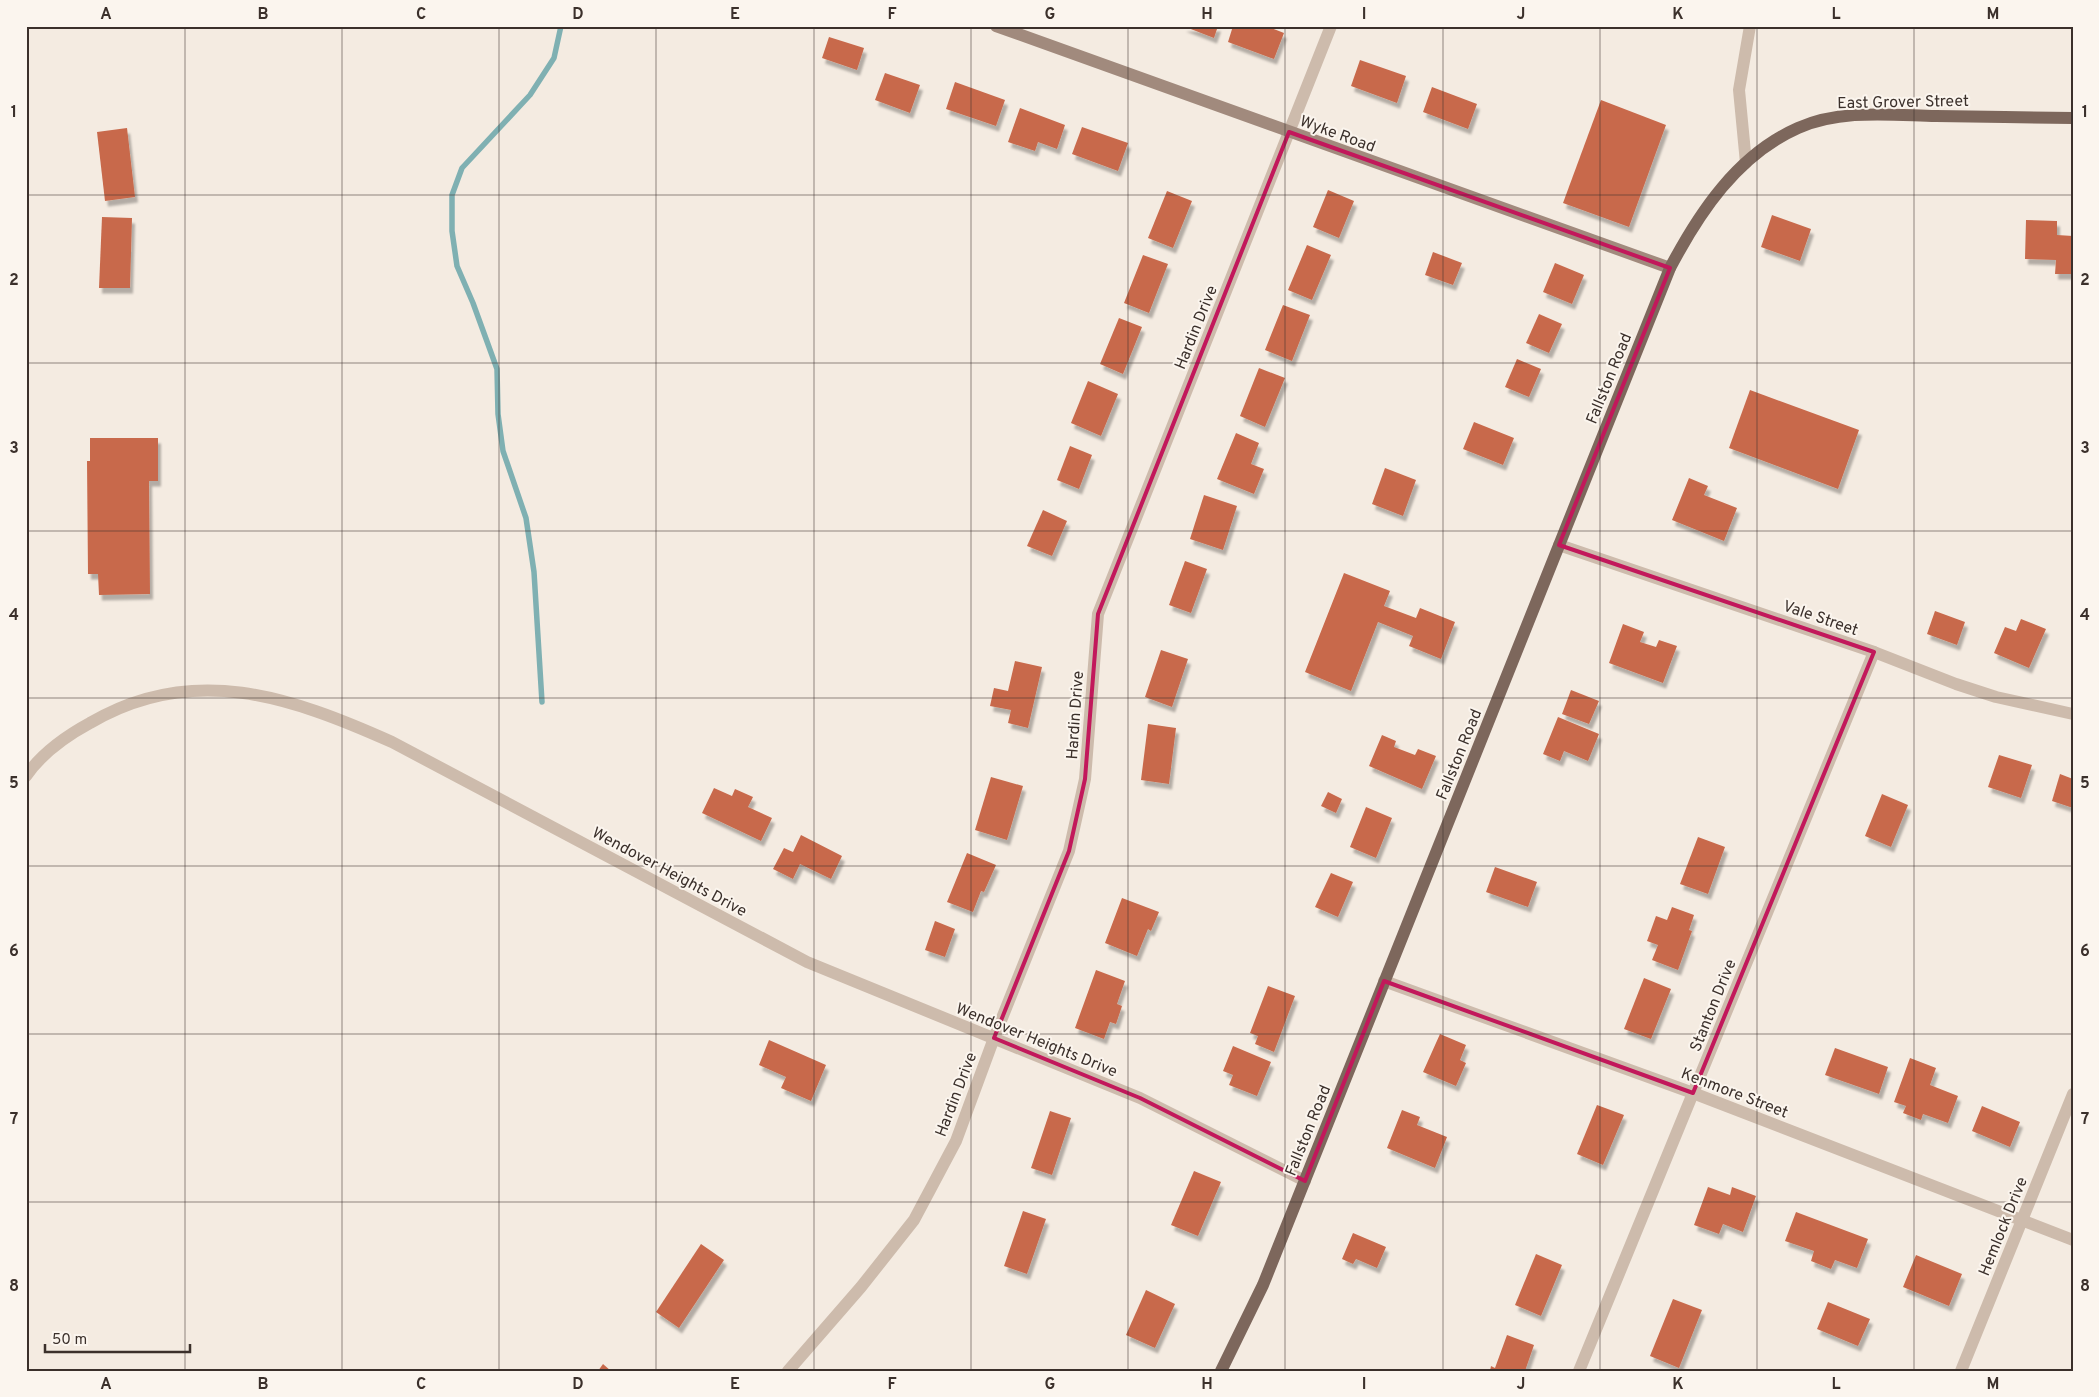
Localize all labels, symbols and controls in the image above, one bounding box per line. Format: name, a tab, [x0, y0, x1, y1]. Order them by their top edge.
text: A	[100, 5, 112, 25]
text: B	[257, 5, 269, 25]
text: C	[416, 5, 426, 25]
text: D	[572, 5, 584, 25]
text: E	[730, 5, 740, 25]
text: F	[887, 5, 897, 25]
text: G	[1045, 5, 1055, 25]
text: H	[1201, 5, 1213, 25]
text: I	[1362, 5, 1366, 25]
text: J	[1517, 5, 1525, 25]
text: K	[1672, 5, 1684, 25]
text: L	[1831, 5, 1841, 25]
text: M	[1987, 5, 1999, 25]
street label: East Grover Street	[1837, 92, 1969, 114]
text: 1	[11, 103, 17, 123]
text: 1	[2082, 103, 2088, 123]
street label: Wyke Road	[1297, 112, 1378, 158]
text: 2	[9, 271, 19, 291]
text: 2	[2080, 271, 2090, 291]
street label: Hardin Drive	[1171, 283, 1223, 373]
street label: Fallston Road	[1583, 330, 1637, 427]
text: 3	[9, 439, 19, 459]
text: 3	[2080, 439, 2090, 459]
street label: Vale Street	[1780, 597, 1861, 641]
text: 4	[9, 606, 19, 626]
text: 4	[2080, 606, 2090, 626]
street label: Hardin Drive	[1063, 670, 1089, 760]
street label: Fallston Road	[1433, 706, 1487, 803]
text: 5	[9, 774, 19, 794]
text: 5	[2080, 774, 2090, 794]
street label: Wendover Heights Drive	[588, 823, 750, 922]
text: 6	[9, 942, 19, 962]
text: 6	[2080, 942, 2090, 962]
street label: Stanton Drive	[1686, 957, 1742, 1055]
street label: Wendover Heights Drive	[952, 999, 1120, 1082]
street label: Hardin Drive	[932, 1050, 982, 1140]
street label: Kenmore Street	[1678, 1064, 1791, 1123]
street label: Fallston Road	[1282, 1082, 1336, 1179]
text: 7	[10, 1110, 18, 1130]
text: 7	[2081, 1110, 2089, 1130]
street label: Hemlock Drive	[1975, 1174, 2033, 1279]
text: 8	[9, 1277, 19, 1297]
text: 8	[2080, 1277, 2090, 1297]
scale bar	[45, 1322, 190, 1354]
text: 50 m	[52, 1331, 87, 1350]
text: A	[100, 1375, 112, 1395]
text: B	[257, 1375, 269, 1395]
text: C	[416, 1375, 426, 1395]
text: D	[572, 1375, 584, 1395]
text: E	[730, 1375, 740, 1395]
text: F	[887, 1375, 897, 1395]
text: G	[1045, 1375, 1055, 1395]
text: H	[1201, 1375, 1213, 1395]
text: I	[1362, 1375, 1366, 1395]
text: J	[1517, 1375, 1525, 1395]
text: K	[1672, 1375, 1684, 1395]
text: L	[1831, 1375, 1841, 1395]
text: M	[1987, 1375, 1999, 1395]

